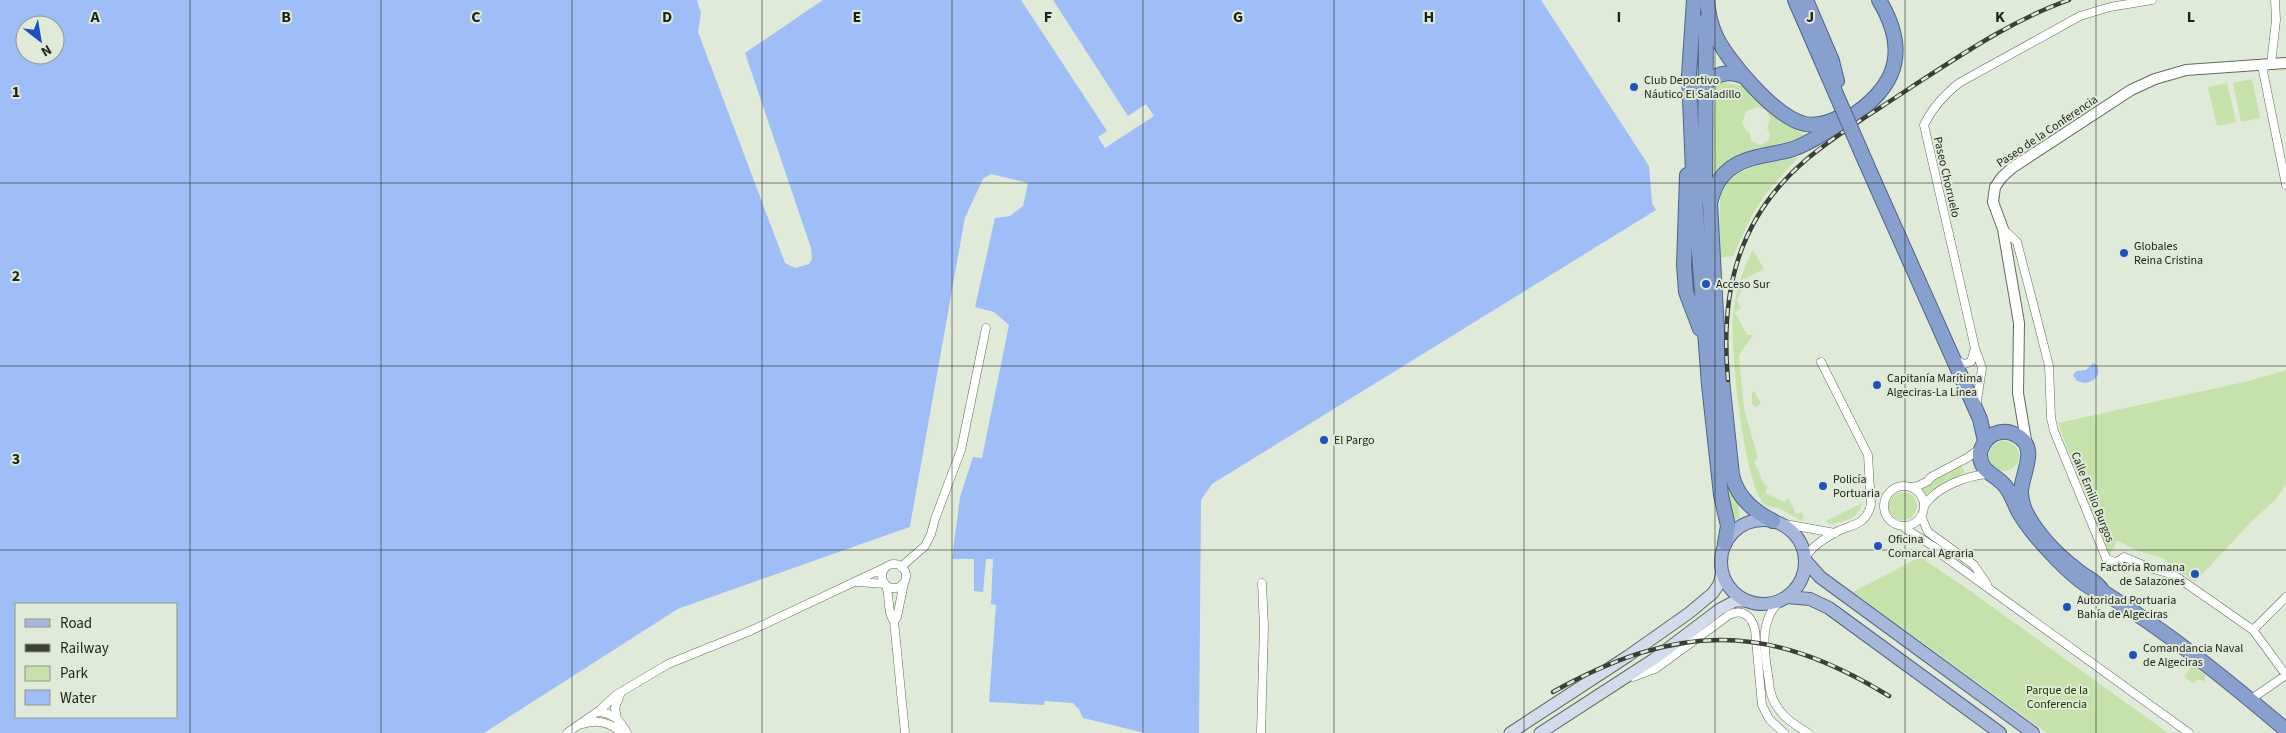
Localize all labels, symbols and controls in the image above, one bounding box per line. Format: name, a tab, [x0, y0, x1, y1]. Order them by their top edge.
text: A	[89, 6, 100, 28]
text: B	[281, 6, 291, 28]
text: C	[471, 6, 481, 28]
text: D	[662, 6, 672, 28]
text: E	[853, 6, 861, 28]
text: F	[1044, 6, 1052, 28]
text: G	[1233, 6, 1243, 28]
text: H	[1424, 6, 1434, 28]
text: I	[1617, 6, 1621, 28]
text: J	[1806, 6, 1814, 28]
text: K	[1995, 6, 2005, 28]
text: L	[2187, 6, 2195, 28]
north arrow	[15, 15, 65, 65]
text: N	[37, 39, 55, 61]
place label: Club Deportivo Náutico El Saladillo	[1644, 72, 1741, 103]
text: 1	[12, 81, 20, 103]
marker: Club Deportivo Náutico El Saladillo	[1628, 81, 1640, 93]
street label: Paseo de la Conferencia	[1993, 91, 2101, 172]
street label: Paseo Chorruelo	[1929, 135, 1964, 219]
place label: Globales Reina Cristina	[2134, 238, 2203, 269]
marker: Globales Reina Cristina	[2118, 247, 2130, 259]
text: 2	[12, 265, 20, 287]
place label: Acceso Sur	[1716, 276, 1771, 293]
marker: Acceso Sur	[1700, 278, 1712, 290]
place label: Capitanía Marítima Algeciras-La Línea	[1887, 370, 1982, 401]
marker: Capitanía Marítima Algeciras-La Línea	[1871, 379, 1883, 391]
place label: El Pargo	[1334, 432, 1375, 449]
marker: El Pargo	[1318, 434, 1330, 446]
text: 3	[12, 448, 20, 470]
street label: Calle Emilio Burgos	[2067, 449, 2118, 545]
place label: Policía Portuaria	[1833, 471, 1880, 502]
marker: Policía Portuaria	[1817, 480, 1829, 492]
place label: Oficina Comarcal Agraria	[1888, 531, 1974, 562]
marker: Oficina Comarcal Agraria	[1872, 540, 1884, 552]
place label: Factoria Romana de Salazones	[2100, 559, 2185, 590]
marker: Factoria Romana de Salazones	[2189, 568, 2201, 580]
place label: Autoridad Portuaria Bahía de Algeciras	[2077, 592, 2176, 623]
marker: Autoridad Portuaria Bahía de Algeciras	[2061, 601, 2073, 613]
legend	[15, 603, 178, 718]
text: Road	[60, 613, 92, 634]
text: Railway	[60, 638, 109, 659]
place label: Comandancia Naval de Algeciras	[2143, 640, 2243, 671]
marker: Comandancia Naval de Algeciras	[2127, 649, 2139, 661]
text: Park	[60, 663, 89, 684]
park label: Parque de la Conferencia	[2026, 682, 2088, 713]
text: Water	[60, 688, 97, 709]

